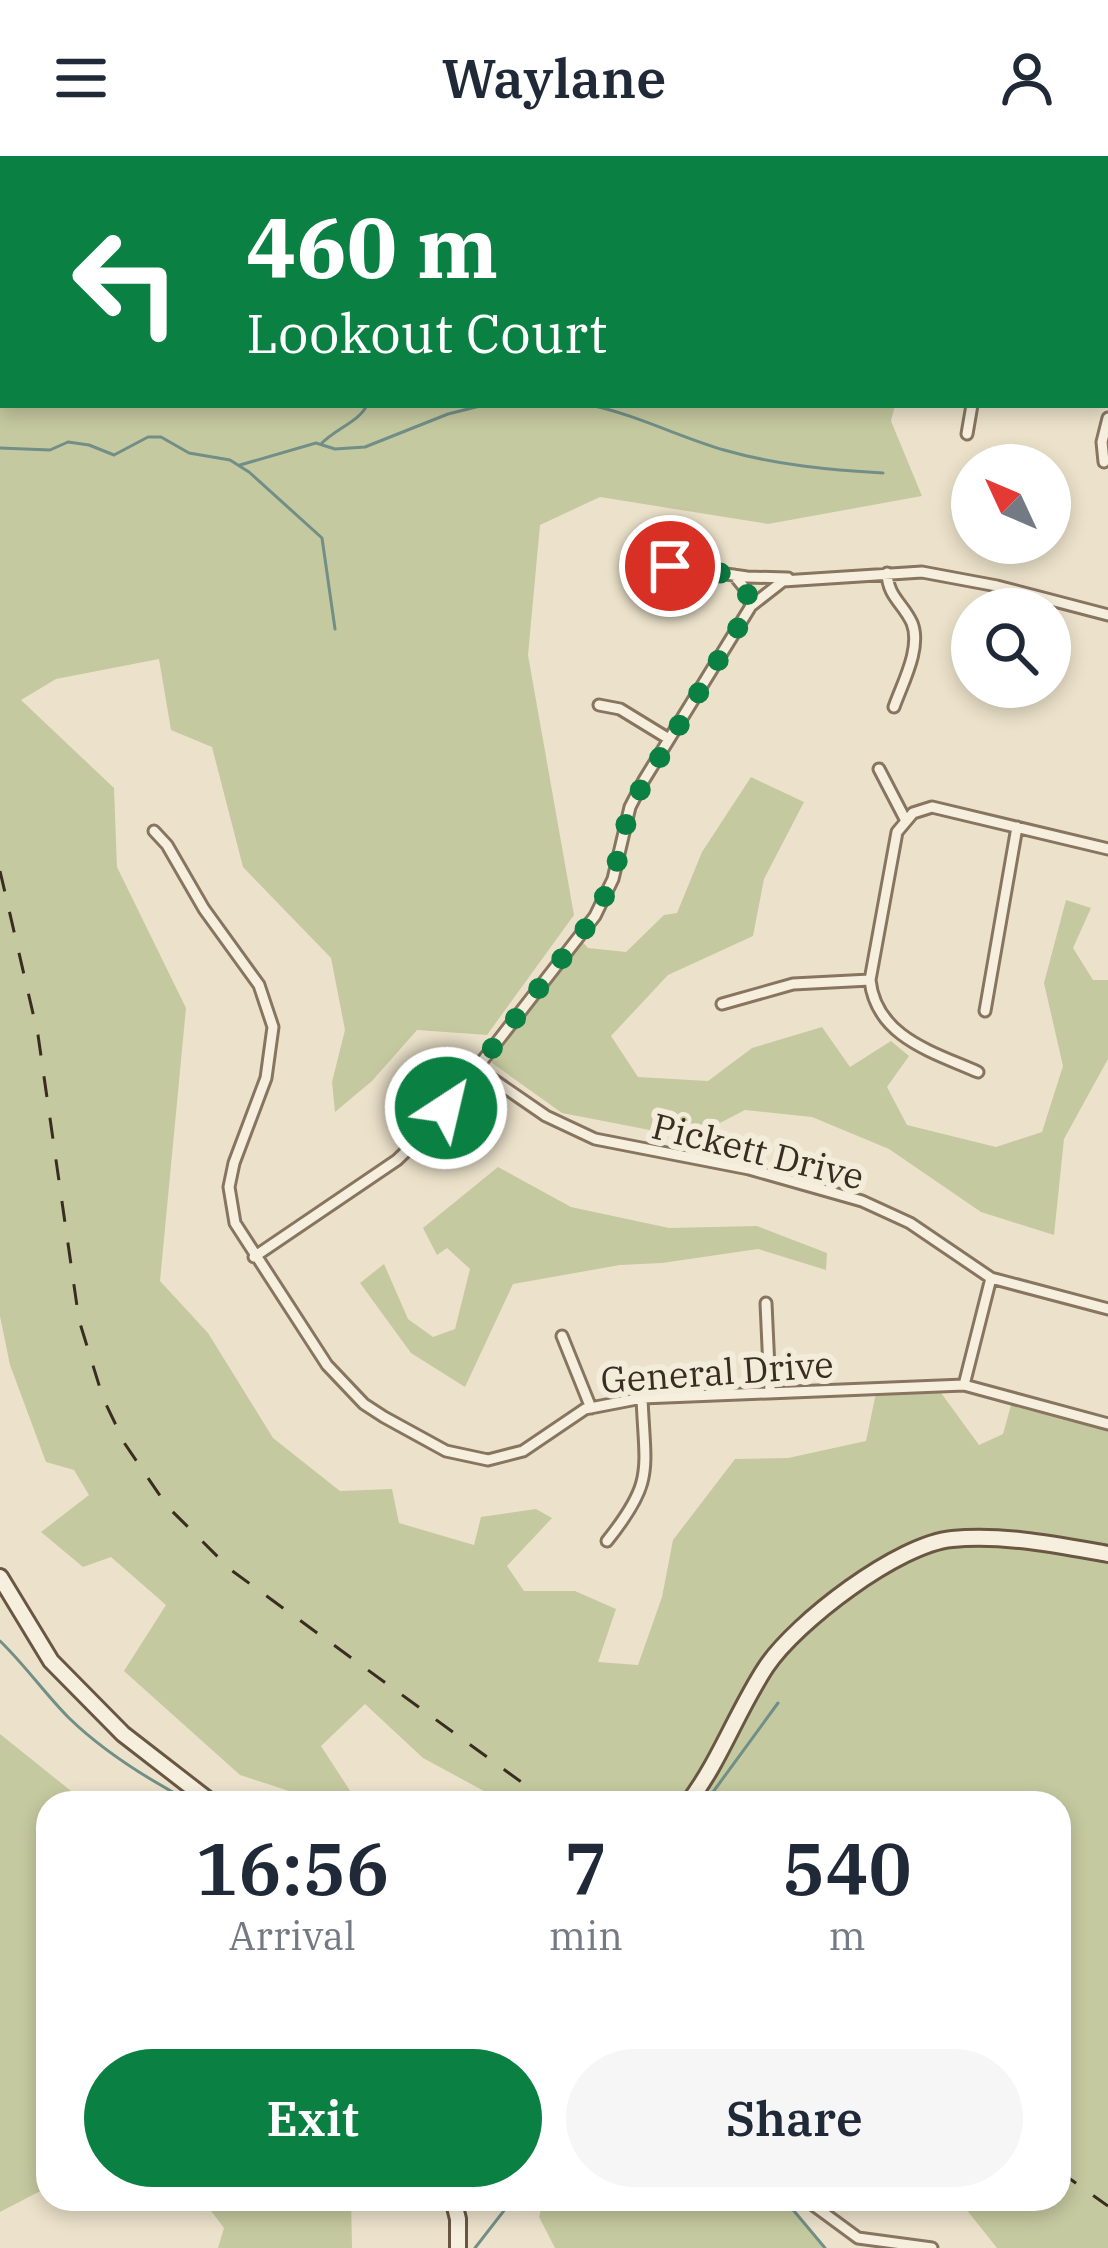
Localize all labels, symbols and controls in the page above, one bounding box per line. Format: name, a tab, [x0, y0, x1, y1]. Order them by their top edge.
text: Waylane	[442, 43, 666, 113]
icon: menu	[48, 45, 114, 111]
icon: person	[994, 45, 1060, 111]
text: 460 m	[246, 192, 498, 301]
icon: left	[48, 204, 204, 360]
text: Lookout Court	[246, 298, 608, 368]
north arrow	[951, 444, 1071, 564]
map controls	[951, 444, 1071, 708]
pin	[619, 515, 721, 617]
icon: arrive	[637, 533, 703, 599]
button: search	[951, 588, 1071, 708]
position arrow	[383, 1045, 509, 1171]
street label: Pickett Drive	[647, 1102, 869, 1200]
street label: General Drive	[599, 1340, 835, 1403]
text: 16:56	[195, 1821, 389, 1915]
text: 7	[564, 1821, 607, 1915]
text: 540	[782, 1821, 912, 1915]
text: Arrival	[229, 1910, 356, 1961]
text: min	[549, 1910, 623, 1961]
text: m	[828, 1910, 866, 1961]
button: Exit	[84, 2049, 542, 2187]
button: Share	[566, 2049, 1023, 2187]

